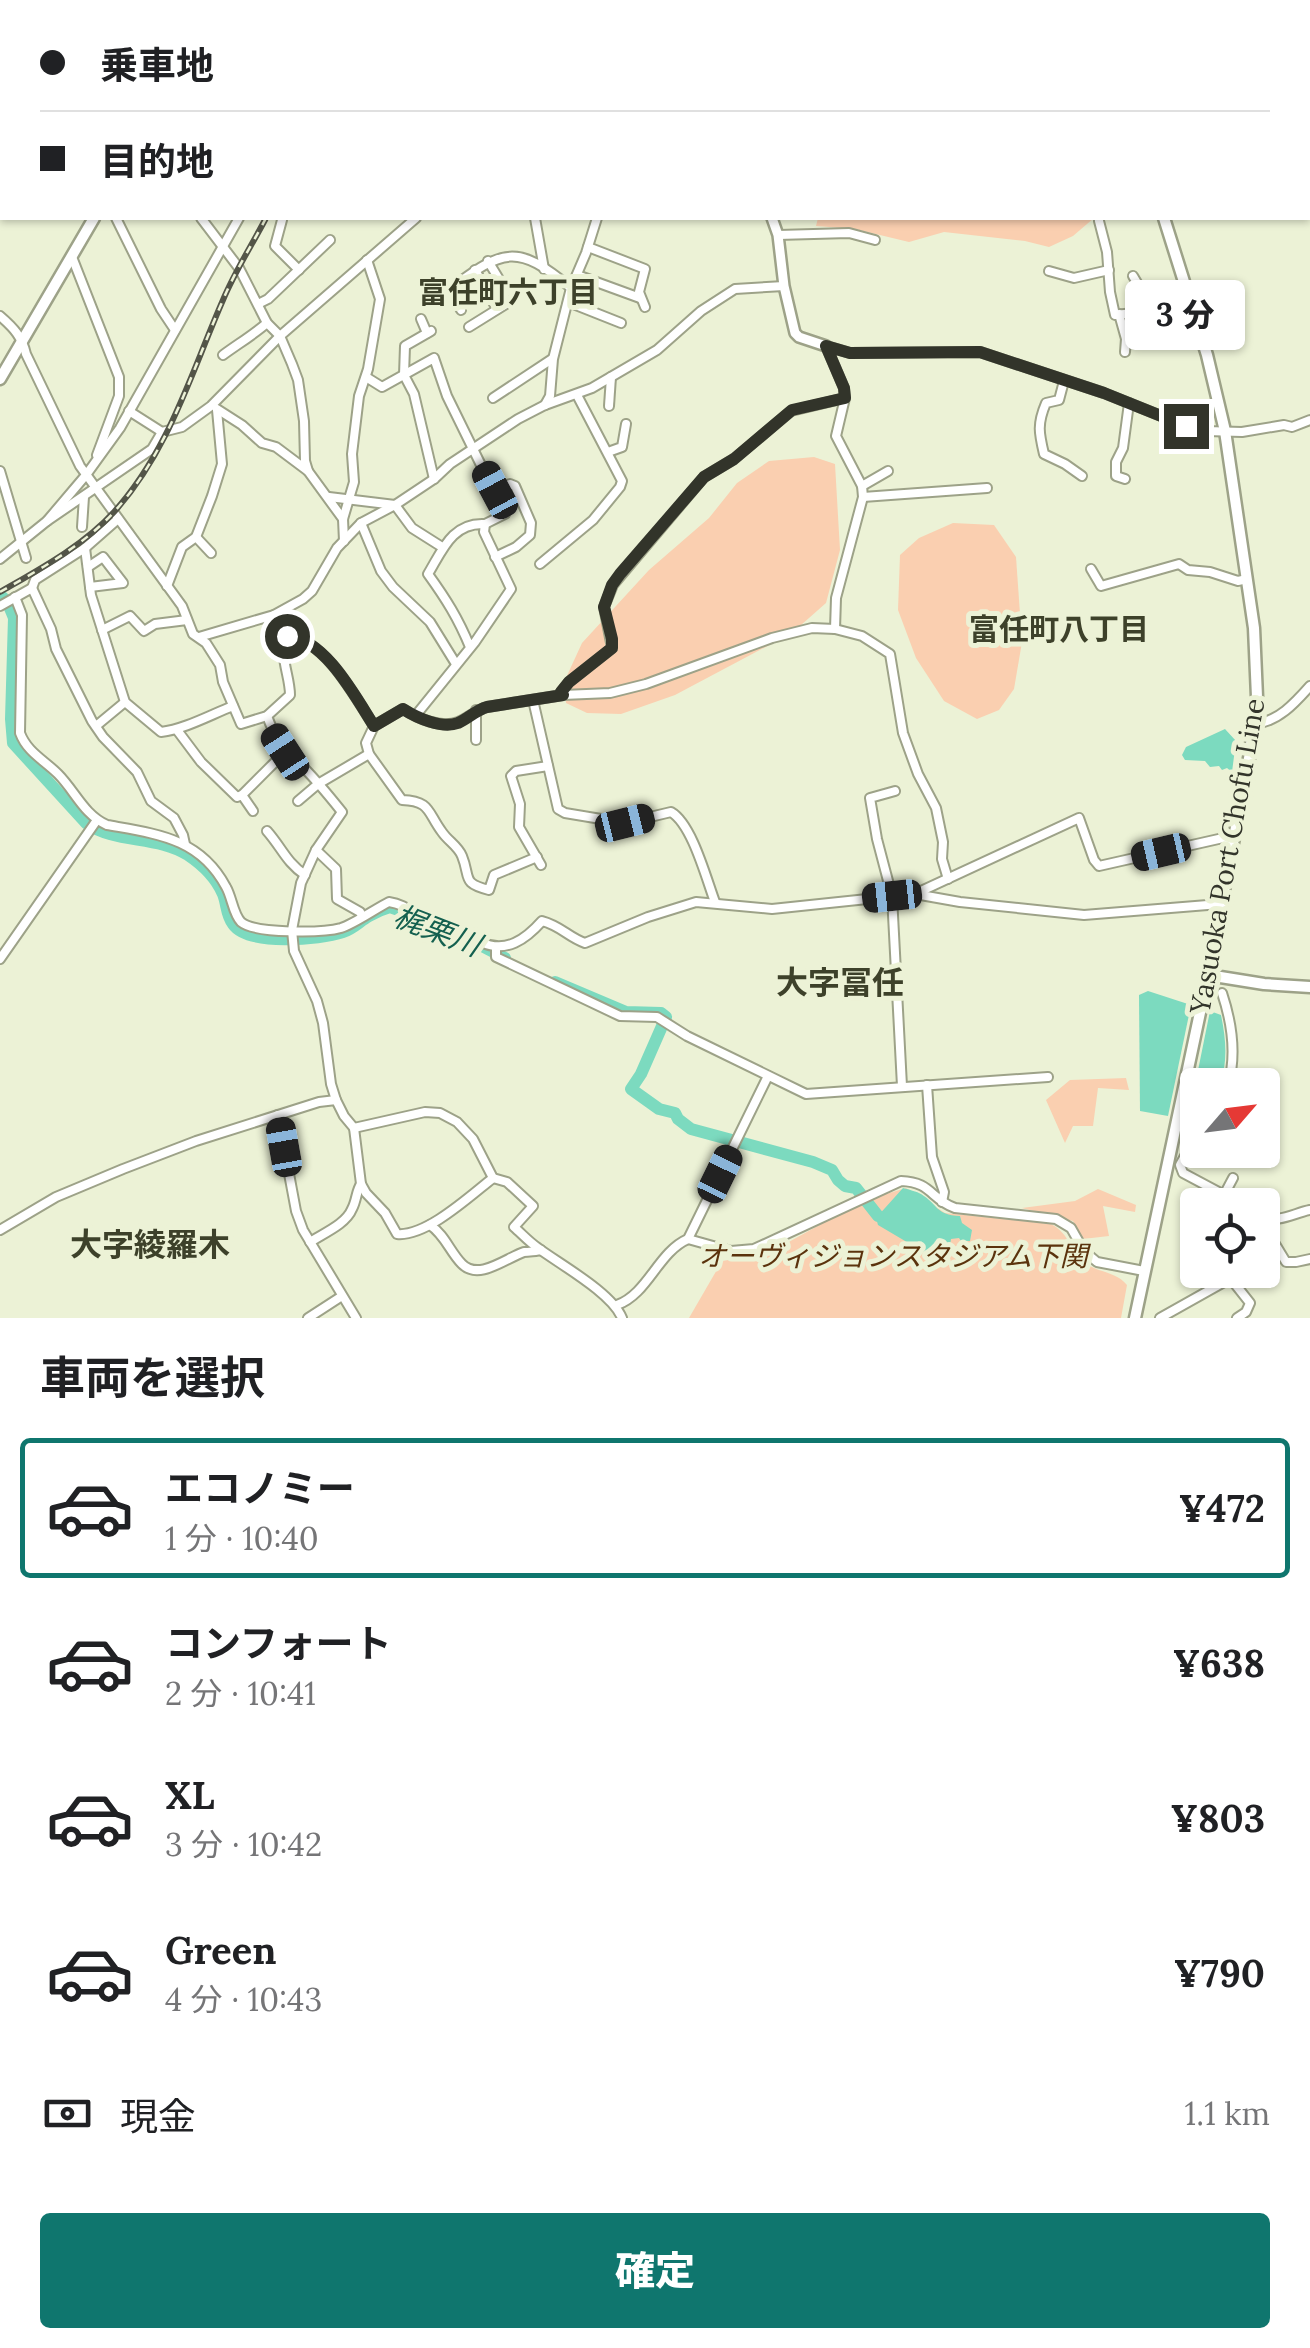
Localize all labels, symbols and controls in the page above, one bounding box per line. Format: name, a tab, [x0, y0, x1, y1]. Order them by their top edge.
text: 乗車地	[100, 41, 214, 89]
text: 目的地	[100, 137, 214, 185]
district label: 富任町六丁目	[418, 273, 598, 311]
callout: 3 分	[1126, 281, 1246, 351]
text: 3 分	[1156, 294, 1214, 335]
route end	[1164, 404, 1209, 449]
car	[468, 456, 522, 524]
district label: 富任町八丁目	[969, 610, 1149, 648]
route start	[265, 614, 310, 659]
street label: Yasuoka Port Chofu Line	[1181, 695, 1272, 1018]
car	[256, 719, 314, 785]
car	[592, 801, 658, 845]
car	[1128, 831, 1194, 873]
car	[861, 878, 923, 914]
water label: 梶栗川	[389, 896, 489, 965]
district label: 大字冨任	[776, 962, 904, 1003]
north arrow	[1180, 1068, 1280, 1168]
map controls	[1180, 1068, 1280, 1288]
car	[264, 1115, 304, 1179]
car	[693, 1140, 747, 1208]
button: locate	[1180, 1188, 1280, 1288]
district label: 大字綾羅木	[70, 1224, 230, 1265]
park label: オーヴィジョンスタジアム下関	[698, 1238, 1092, 1274]
text: 車両を選択	[40, 1349, 265, 1406]
icon: car	[45, 1463, 135, 1553]
text: エコノミー	[165, 1464, 355, 1512]
text: ¥472	[1179, 1484, 1265, 1532]
text: 1 分 · 10:40	[165, 1518, 319, 1559]
icon: car	[45, 1618, 135, 1708]
text: コンフォート	[165, 1619, 392, 1667]
text: ¥638	[1173, 1639, 1265, 1687]
text: 2 分 · 10:41	[165, 1673, 316, 1714]
text: XL	[165, 1771, 215, 1819]
icon: car	[45, 1773, 135, 1863]
text: ¥803	[1170, 1794, 1265, 1842]
text: 3 分 · 10:42	[165, 1824, 322, 1865]
text: Green	[165, 1926, 277, 1974]
icon: car	[45, 1928, 135, 2018]
text: ¥790	[1174, 1949, 1265, 1997]
text: 4 分 · 10:43	[165, 1979, 322, 2020]
icon: cash	[40, 2086, 95, 2141]
text: 現金	[120, 2092, 196, 2140]
text: 1.1 km	[1185, 2093, 1270, 2134]
button: 確定	[40, 2213, 1270, 2328]

